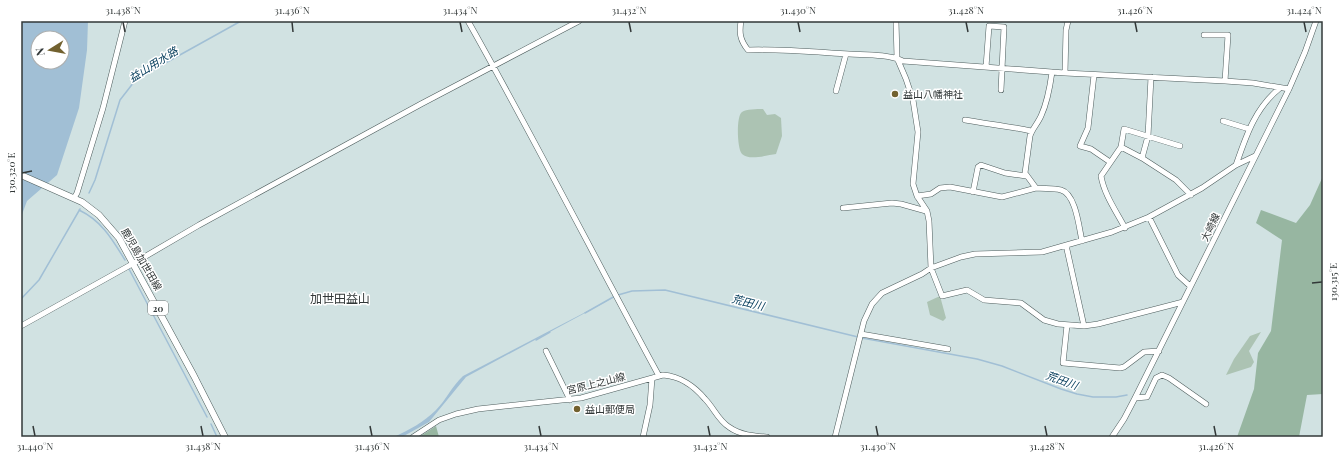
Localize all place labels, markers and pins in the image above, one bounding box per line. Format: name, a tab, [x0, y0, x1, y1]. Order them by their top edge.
place label: 益山八幡神社	[903, 87, 963, 101]
marker: 益山八幡神社	[890, 89, 900, 99]
place label: 益山郵便局	[585, 402, 635, 416]
marker: 益山郵便局	[572, 404, 582, 414]

